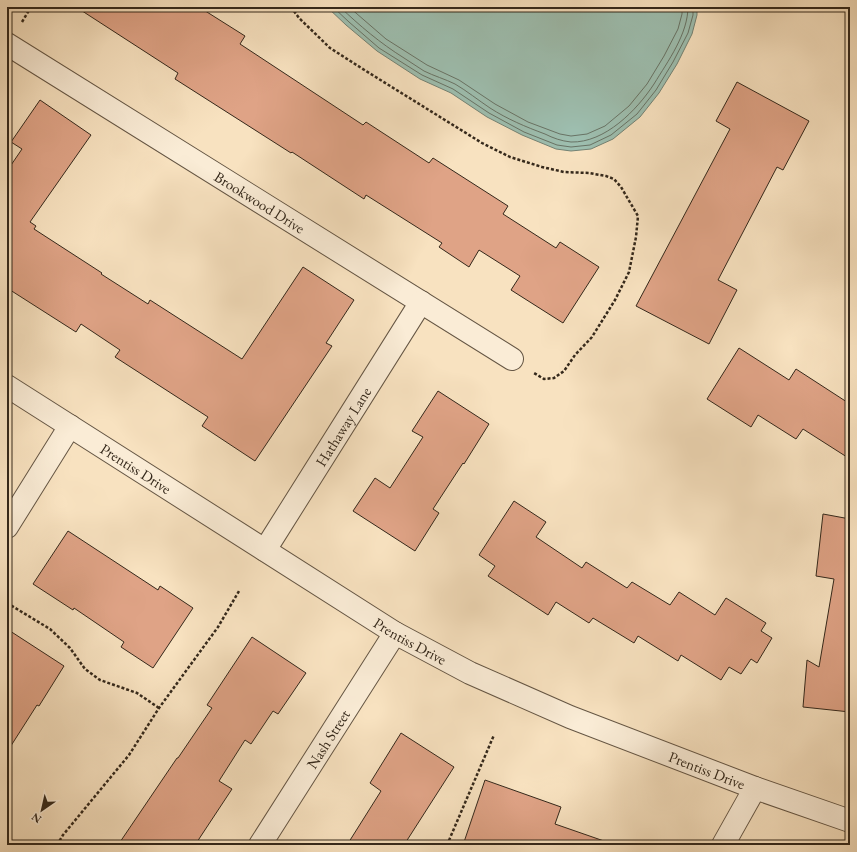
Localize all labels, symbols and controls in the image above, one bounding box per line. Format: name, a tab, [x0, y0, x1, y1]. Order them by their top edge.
street label: Brookwood Drive	[211, 166, 309, 237]
street label: Hathaway Lane	[311, 383, 375, 470]
street label: Prentiss Drive	[97, 439, 175, 498]
street label: Prentiss Drive	[370, 613, 450, 668]
street label: Nash Street	[302, 705, 354, 772]
street label: Prentiss Drive	[666, 746, 748, 793]
north arrow	[22, 790, 62, 830]
text: N	[29, 810, 44, 827]

